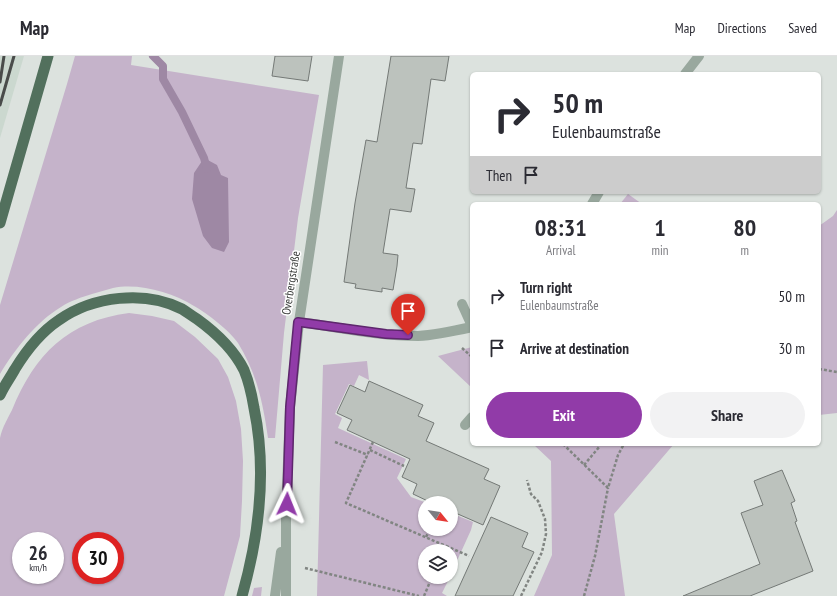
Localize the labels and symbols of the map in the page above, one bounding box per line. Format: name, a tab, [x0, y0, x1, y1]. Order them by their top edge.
street label: Overbergstraße	[278, 250, 303, 316]
pin	[391, 294, 425, 335]
position arrow	[266, 483, 308, 525]
north arrow	[418, 496, 458, 536]
speed limit sign: 30	[72, 532, 124, 584]

